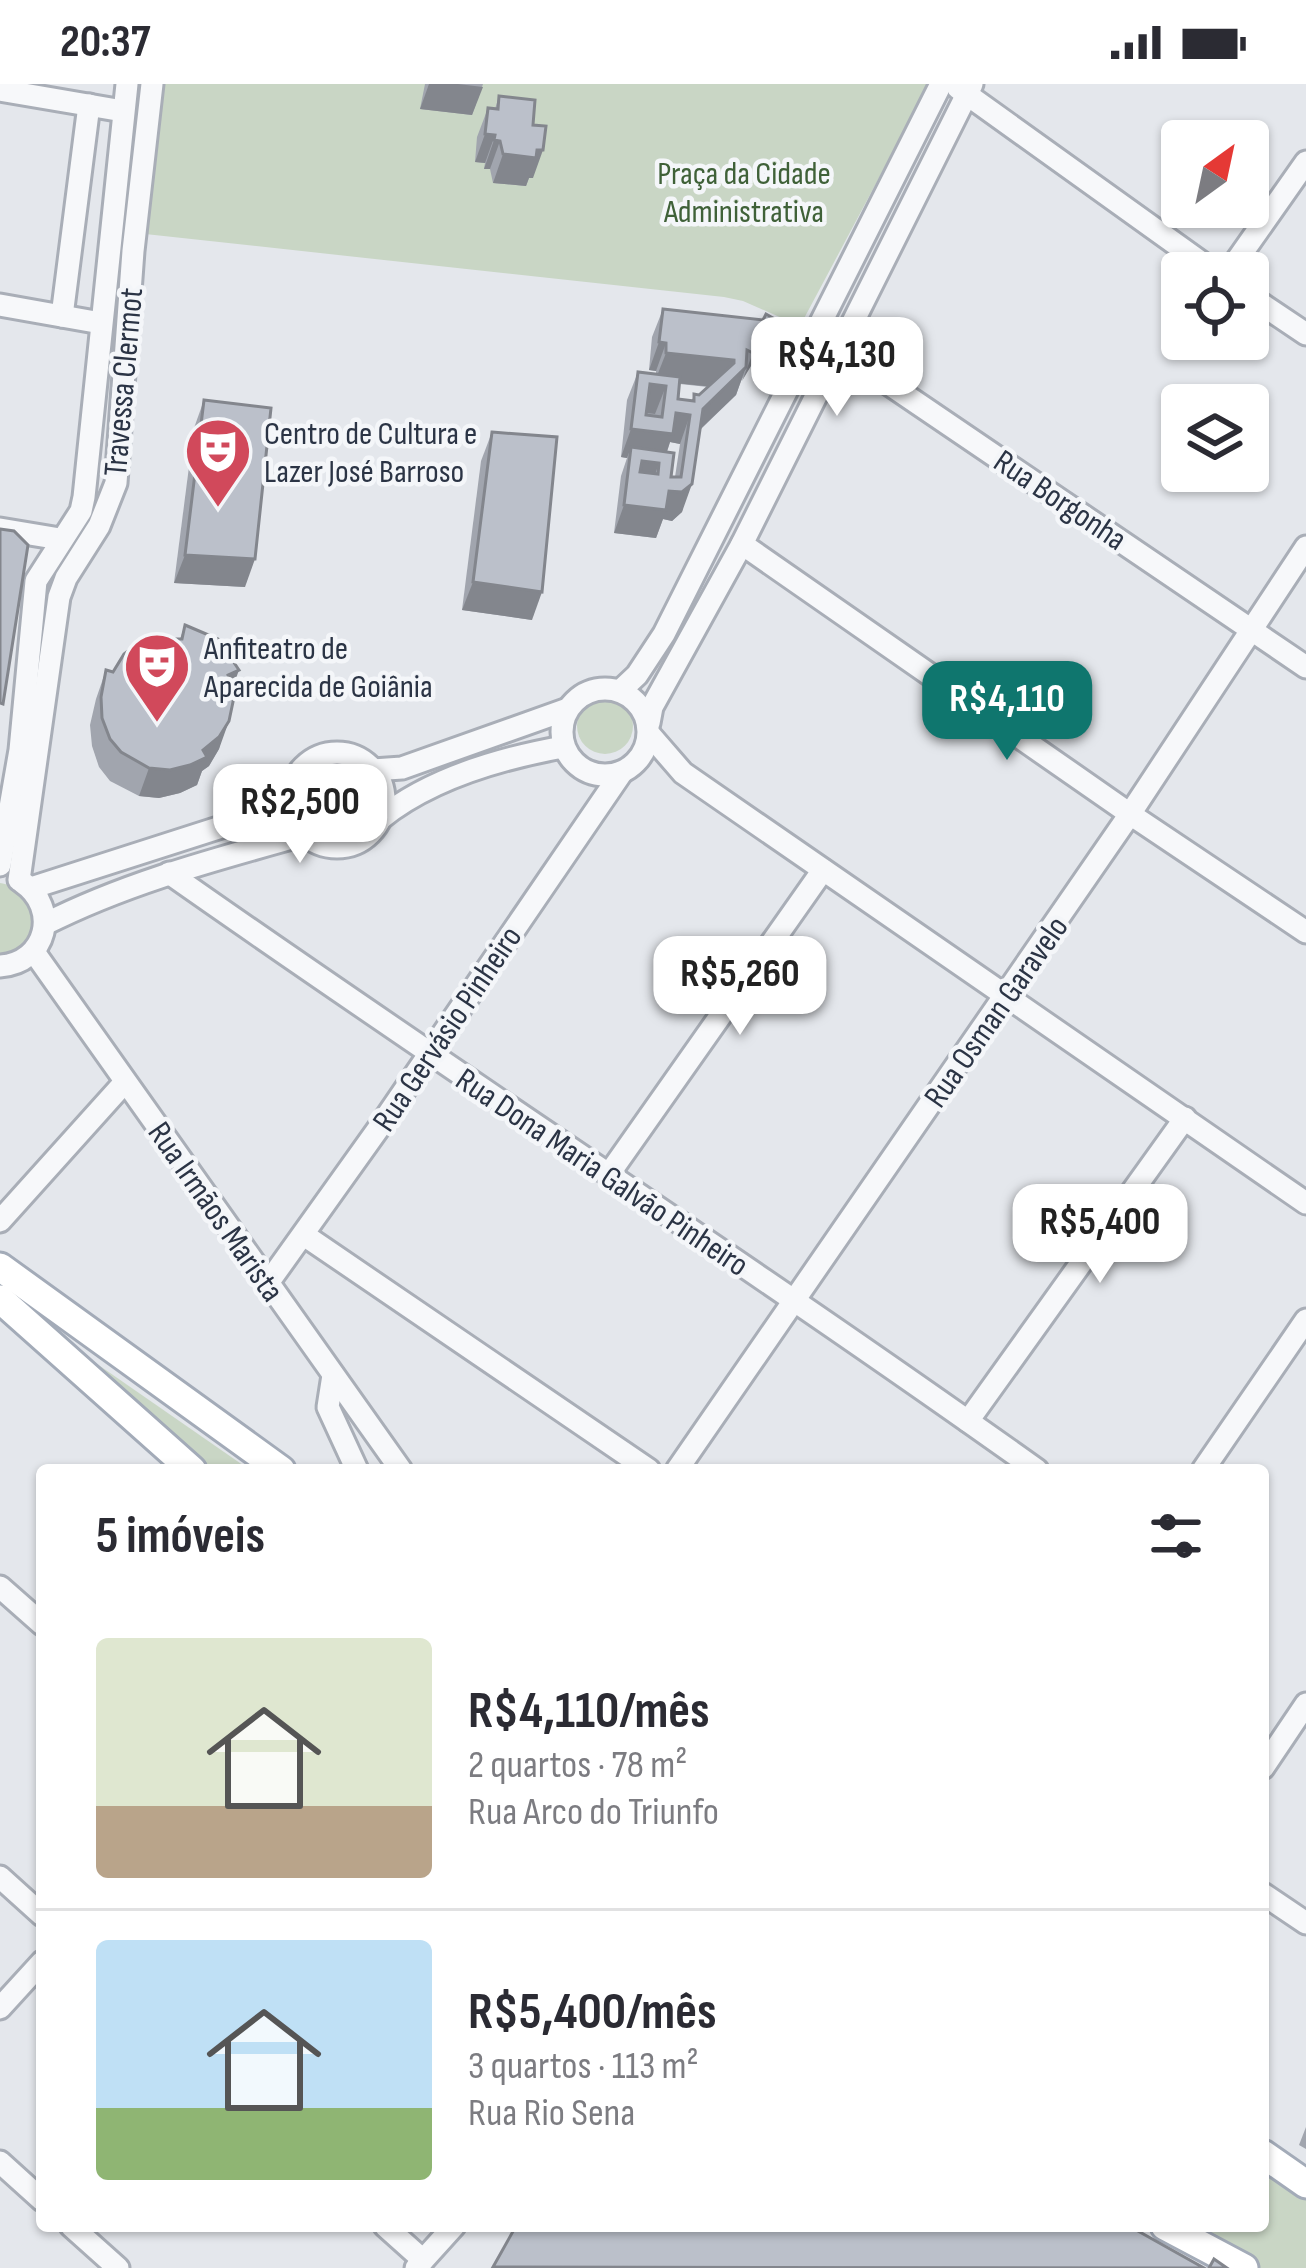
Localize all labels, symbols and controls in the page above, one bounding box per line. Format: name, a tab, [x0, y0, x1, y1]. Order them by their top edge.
text: 20:37	[60, 15, 150, 70]
north arrow	[1161, 120, 1269, 228]
map controls	[1161, 120, 1269, 492]
park label: Praça da Cidade Administrativa	[657, 154, 831, 232]
button: locate	[1161, 252, 1269, 360]
street label: Travessa Clermot	[96, 286, 152, 478]
pin: R$4,130	[726, 317, 948, 419]
text: R$4,130	[778, 332, 896, 379]
button: layers	[1161, 384, 1269, 492]
place label: Centro de Cultura e Lazer José Barroso	[264, 414, 477, 492]
theatre icon: Centro de Cultura e Lazer José Barroso	[183, 416, 253, 510]
street label: Rua Borgonha	[986, 442, 1134, 560]
place label: Anfiteatro de Aparecida de Goiânia	[203, 629, 433, 707]
theatre icon: Anfiteatro de Aparecida de Goiânia	[122, 631, 192, 725]
pin: R$4,110	[896, 661, 1118, 763]
text: R$4,110	[949, 676, 1065, 723]
pin: R$2,500	[189, 764, 411, 866]
text: R$2,500	[240, 779, 360, 826]
street label: Rua Osman Garavelo	[916, 909, 1077, 1116]
street label: Rua Gervásio Pinheiro	[364, 919, 531, 1139]
pin: R$5,260	[629, 936, 851, 1038]
text: R$5,260	[680, 951, 800, 998]
street label: Rua Dona Maria Galvão Pinheiro	[448, 1060, 756, 1286]
street label: Rua Irmãos Marista	[139, 1115, 292, 1310]
pin: R$5,400	[989, 1184, 1211, 1286]
text: R$5,400	[1040, 1199, 1160, 1246]
icon: filters	[1143, 1503, 1209, 1569]
text: 5 imóveis	[96, 1506, 265, 1567]
text: R$4,110/mês	[468, 1681, 710, 1742]
icon: home	[192, 1686, 336, 1830]
text: 2 quartos · 78 m²	[468, 1742, 687, 1789]
text: Rua Arco do Triunfo	[468, 1789, 719, 1836]
text: R$5,400/mês	[468, 1982, 717, 2043]
icon: home	[192, 1988, 336, 2132]
text: 3 quartos · 113 m²	[468, 2043, 699, 2090]
text: Rua Rio Sena	[468, 2090, 635, 2137]

